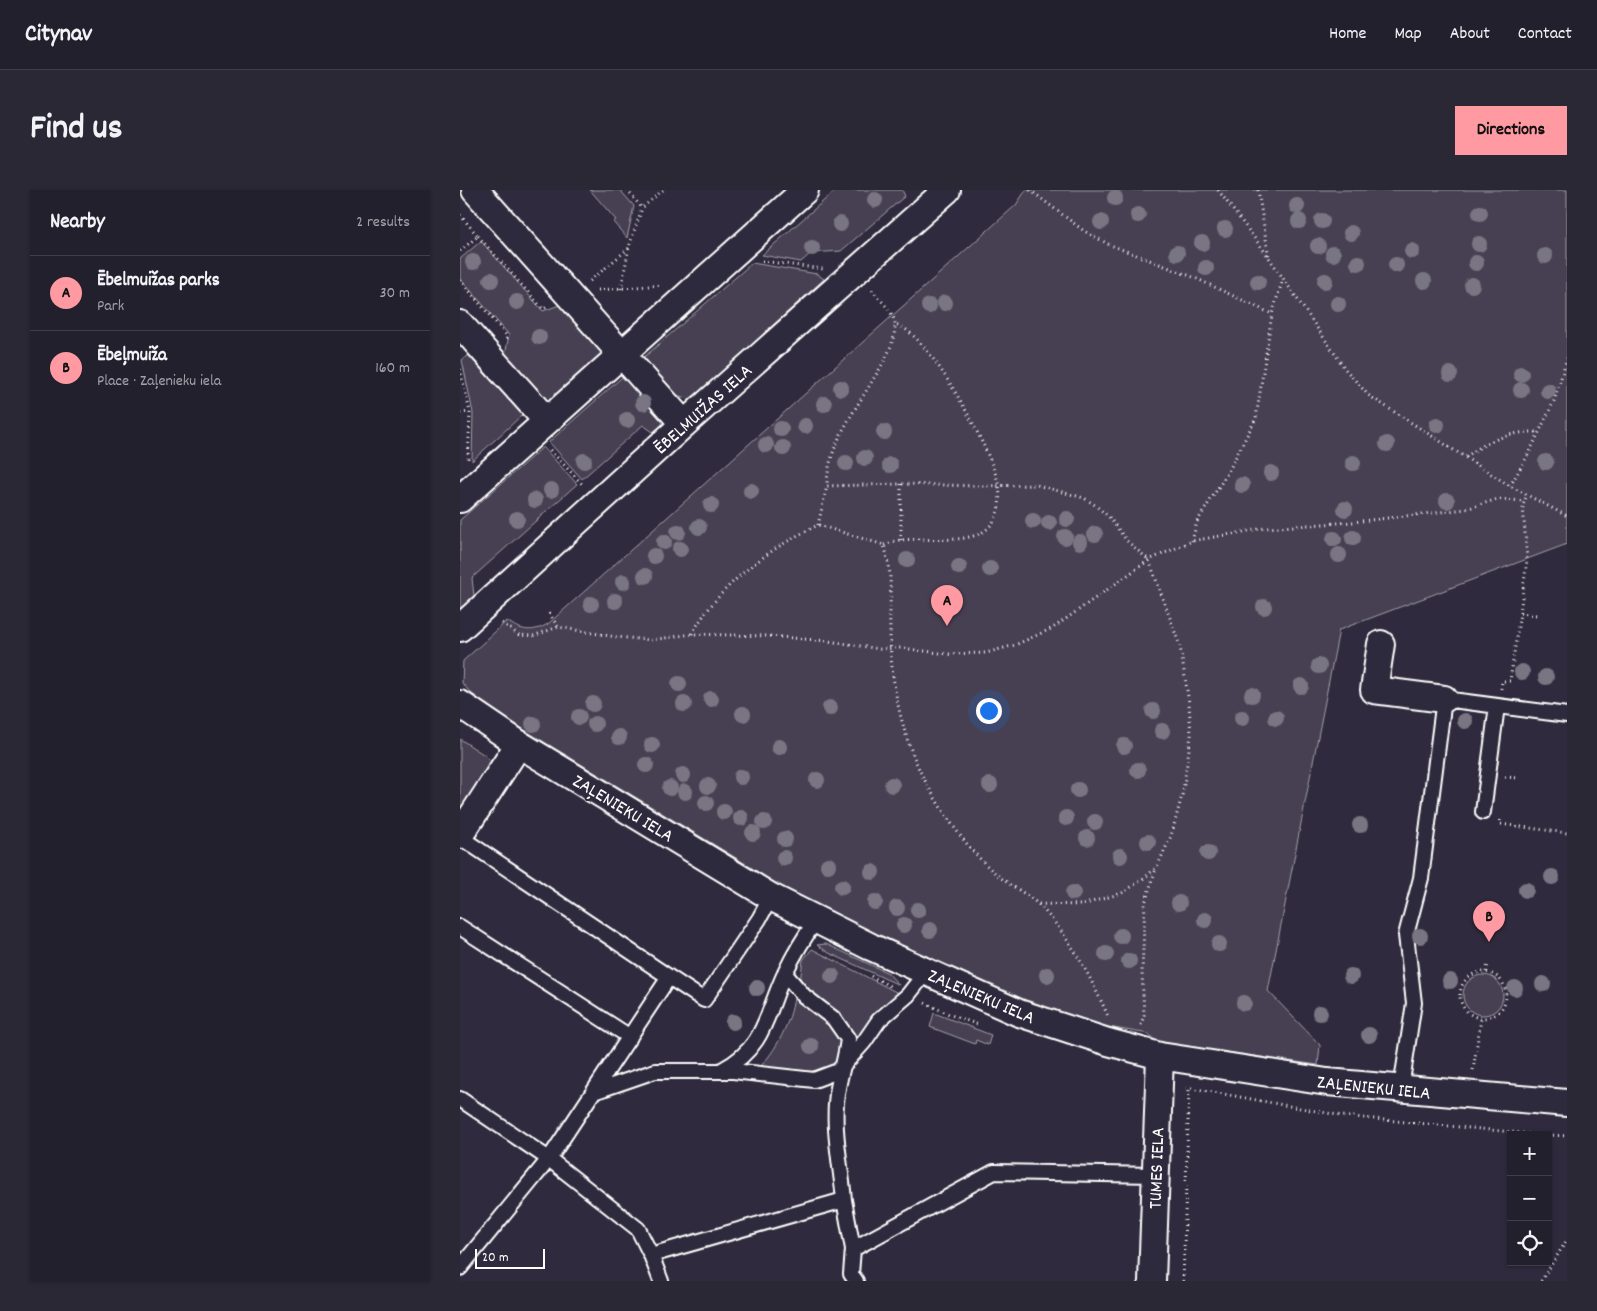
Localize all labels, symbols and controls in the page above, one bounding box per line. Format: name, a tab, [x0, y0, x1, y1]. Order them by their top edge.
text: Citynav	[25, 18, 92, 52]
text: Home	[1329, 22, 1366, 47]
text: Map	[1394, 22, 1422, 47]
text: About	[1450, 22, 1490, 47]
text: Contact	[1518, 22, 1572, 47]
text: Find us	[30, 105, 122, 155]
button: Directions	[1455, 106, 1567, 155]
text: Nearby	[50, 208, 105, 238]
text: 2 results	[356, 211, 410, 234]
text: Ēbelmuižas parks	[97, 268, 220, 295]
text: A	[62, 282, 70, 305]
text: 30 m	[380, 282, 410, 305]
text: Park	[97, 295, 124, 318]
text: Ēbeļmuiža	[97, 343, 167, 370]
text: B	[62, 357, 70, 380]
text: 160 m	[375, 357, 410, 380]
street label: ĒBELMUIŽAS IELA	[649, 359, 760, 462]
text: Place · Zaļenieku iela	[97, 370, 221, 393]
pin: A	[931, 585, 963, 626]
your location	[976, 698, 1002, 724]
street label: ZAĻENIEKU IELA	[566, 769, 678, 851]
pin: B	[1473, 901, 1505, 942]
street label: ZAĻENIEKU IELA	[923, 964, 1038, 1033]
street label: ZAĻENIEKU IELA	[1316, 1070, 1432, 1109]
street label: TUMES IELA	[1144, 1127, 1173, 1210]
map controls	[1507, 1131, 1552, 1266]
button: +	[1507, 1131, 1552, 1176]
button: −	[1507, 1176, 1552, 1221]
button: locate	[1507, 1221, 1552, 1266]
scale bar	[475, 1246, 545, 1269]
text: 20 m	[482, 1248, 509, 1268]

